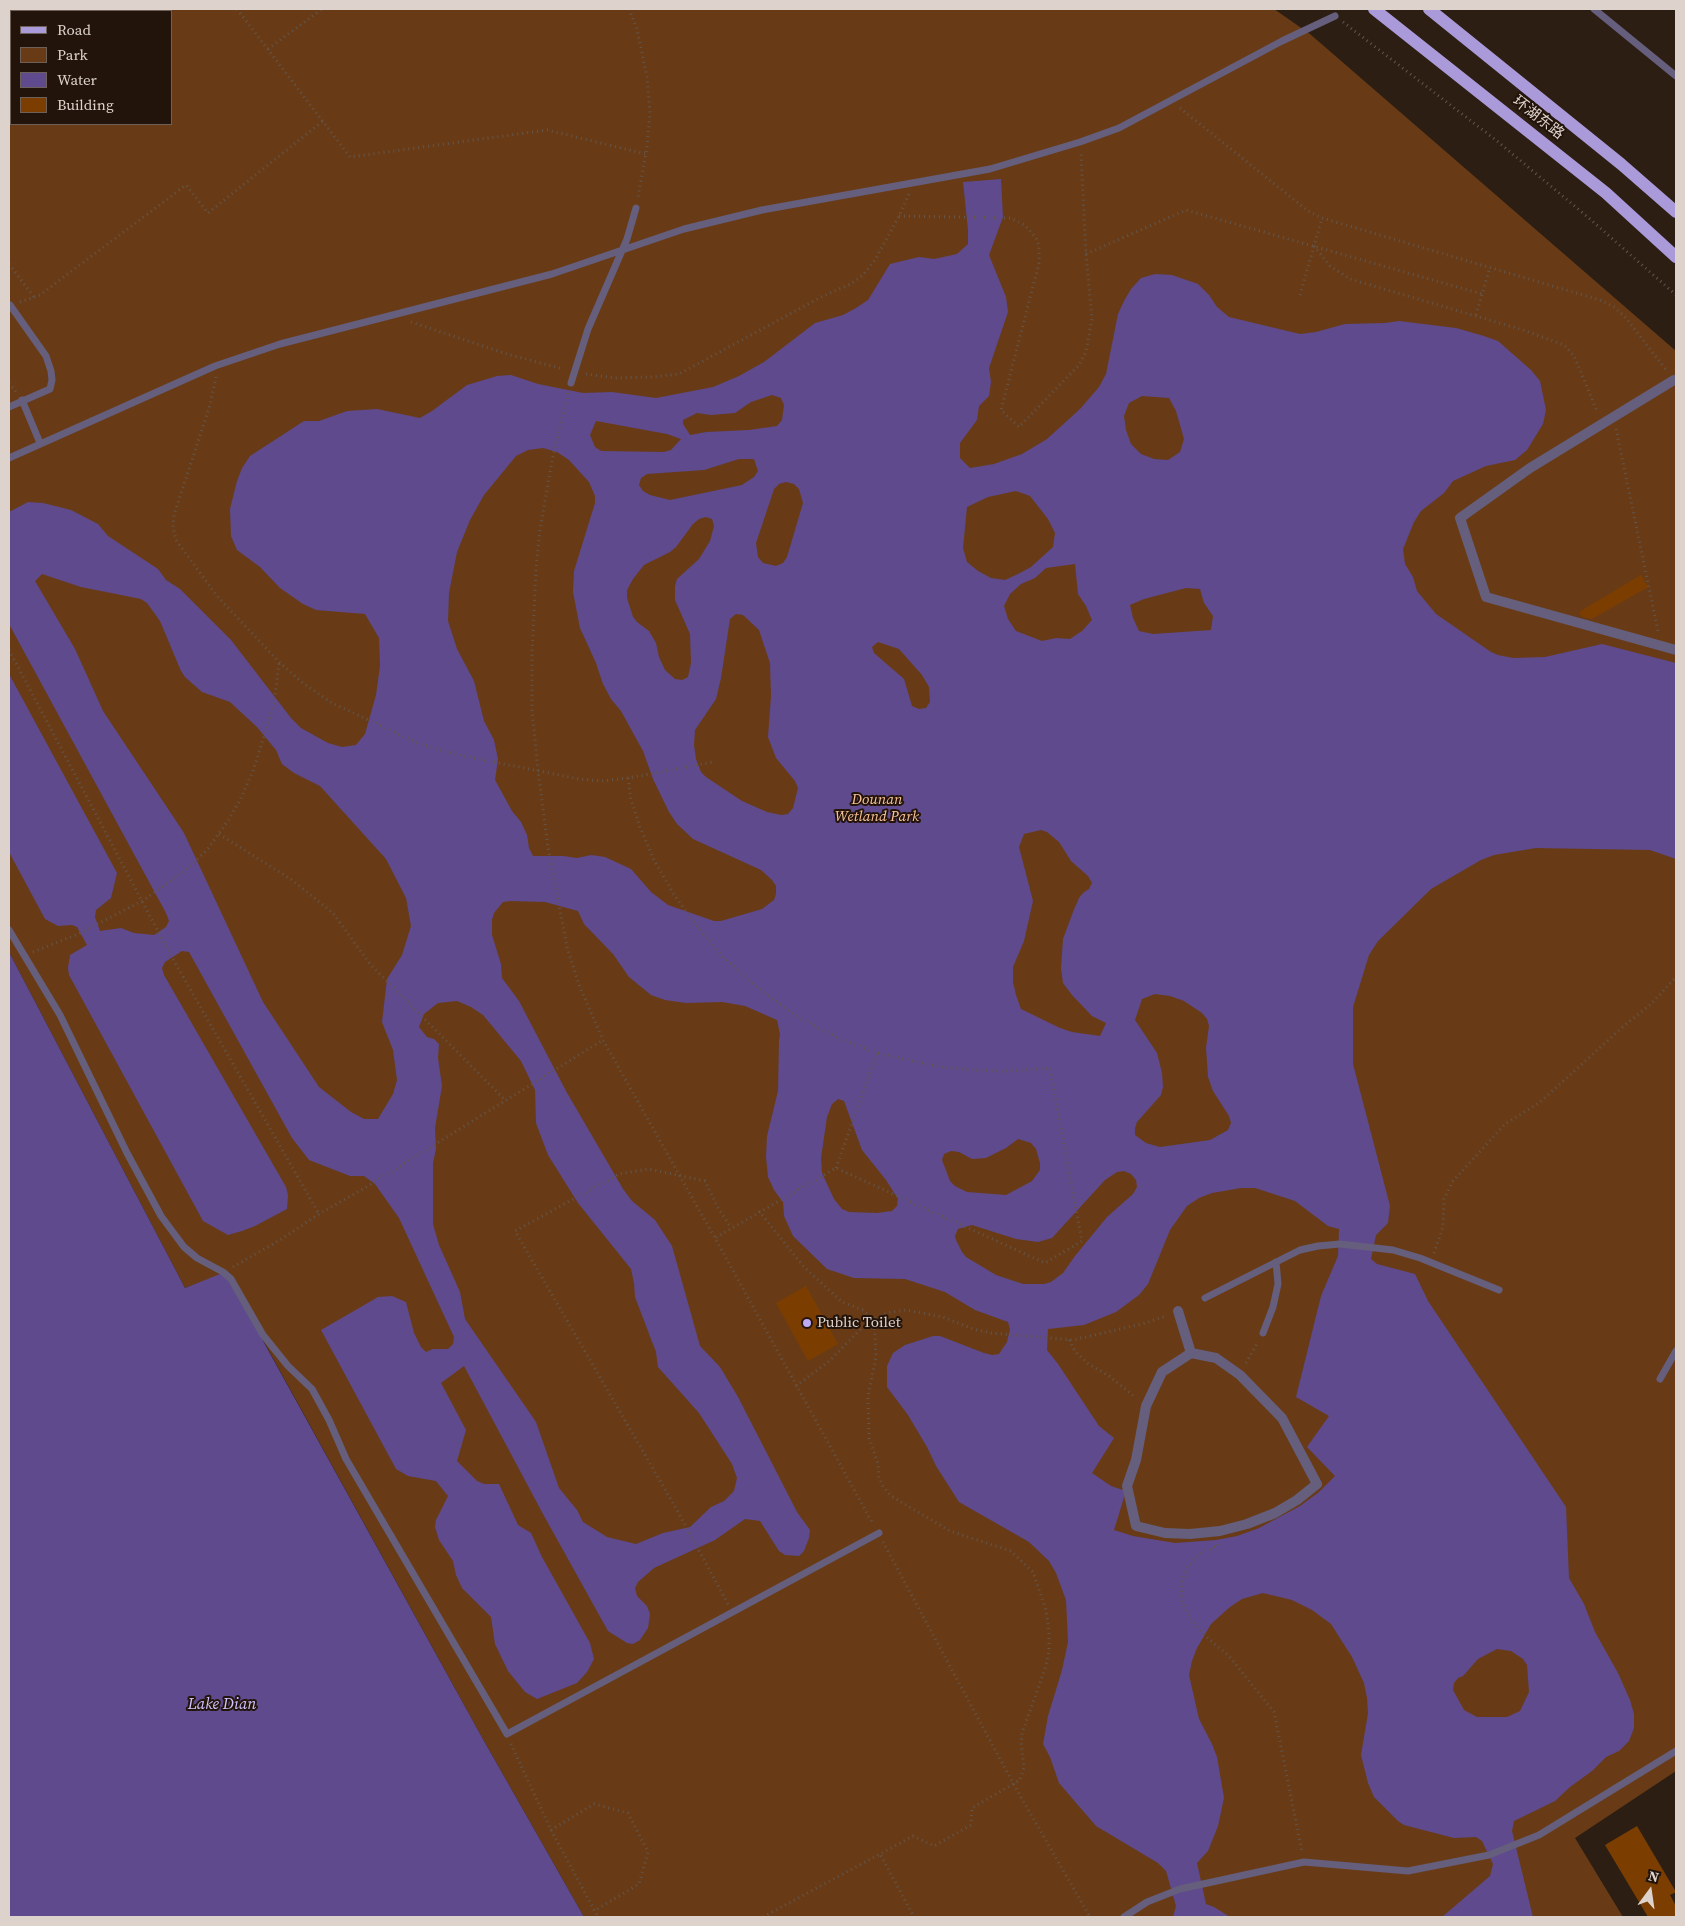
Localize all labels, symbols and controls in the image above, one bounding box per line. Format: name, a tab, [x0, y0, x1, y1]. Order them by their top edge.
legend	[10, 10, 172, 125]
text: Road	[57, 19, 91, 40]
text: Park	[57, 44, 88, 65]
text: Water	[57, 69, 97, 90]
street label: 环湖东路	[1509, 92, 1567, 144]
text: Building	[57, 94, 114, 115]
park label: Dounan Wetland Park	[835, 791, 919, 826]
place label: Public Toilet	[817, 1314, 901, 1332]
marker: Public Toilet	[801, 1317, 813, 1329]
water label: Lake Dian	[188, 1695, 256, 1715]
north arrow	[1625, 1866, 1675, 1916]
text: N	[1646, 1866, 1661, 1887]

